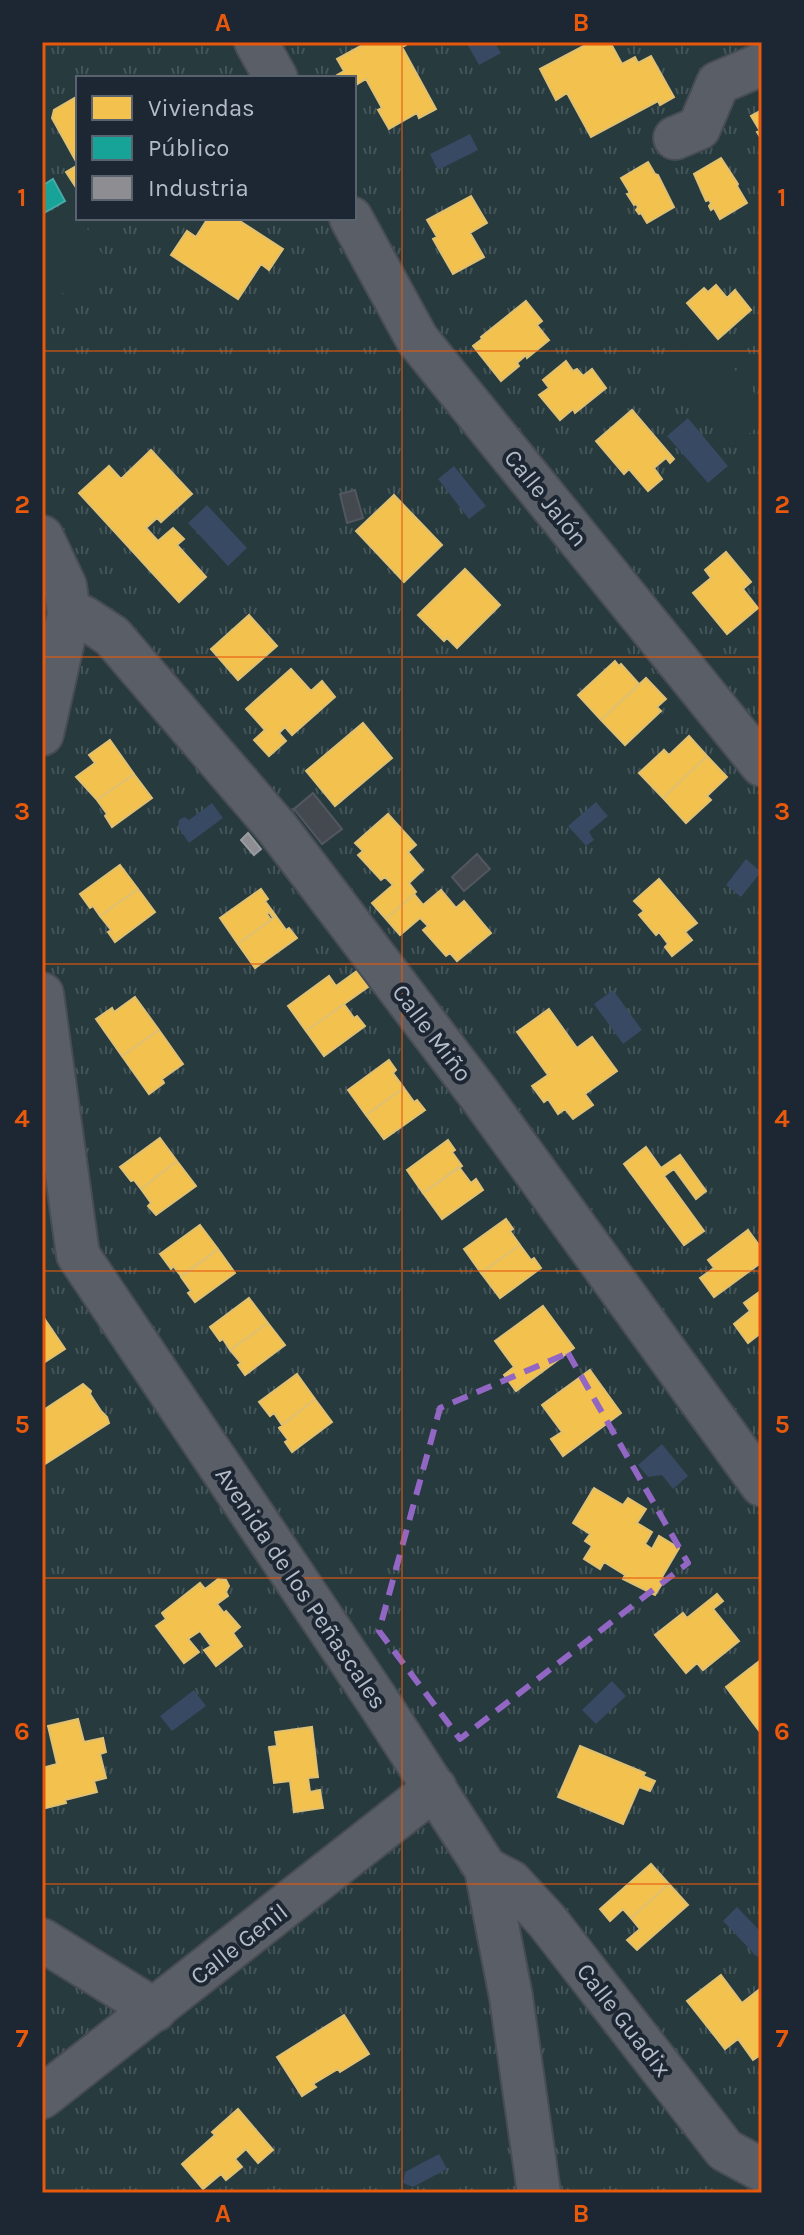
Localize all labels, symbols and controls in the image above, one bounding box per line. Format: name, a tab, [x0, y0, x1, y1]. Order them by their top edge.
text: A	[215, 7, 231, 38]
text: B	[573, 7, 589, 38]
legend	[76, 76, 356, 220]
text: Viviendas	[148, 94, 255, 122]
text: Público	[148, 134, 229, 162]
text: Industria	[148, 174, 249, 202]
text: 1	[17, 182, 27, 213]
text: 1	[777, 182, 787, 213]
street label: Calle Jalón	[498, 444, 594, 552]
text: 2	[14, 489, 30, 520]
text: 2	[774, 489, 790, 520]
text: 3	[14, 796, 30, 827]
text: 3	[774, 796, 790, 827]
street label: Calle Miño	[386, 979, 478, 1087]
text: 4	[14, 1103, 30, 1134]
text: 4	[774, 1103, 790, 1134]
text: 5	[14, 1409, 30, 1440]
text: 5	[774, 1409, 790, 1440]
street label: Avenida de los Peñascales	[209, 1462, 393, 1714]
text: 6	[14, 1716, 30, 1747]
text: 6	[774, 1716, 790, 1747]
street label: Calle Genil	[185, 1897, 293, 1991]
street label: Calle Guadix	[571, 1958, 677, 2082]
text: 7	[16, 2023, 29, 2054]
text: 7	[776, 2023, 789, 2054]
text: A	[215, 2198, 231, 2229]
text: B	[573, 2198, 589, 2229]

